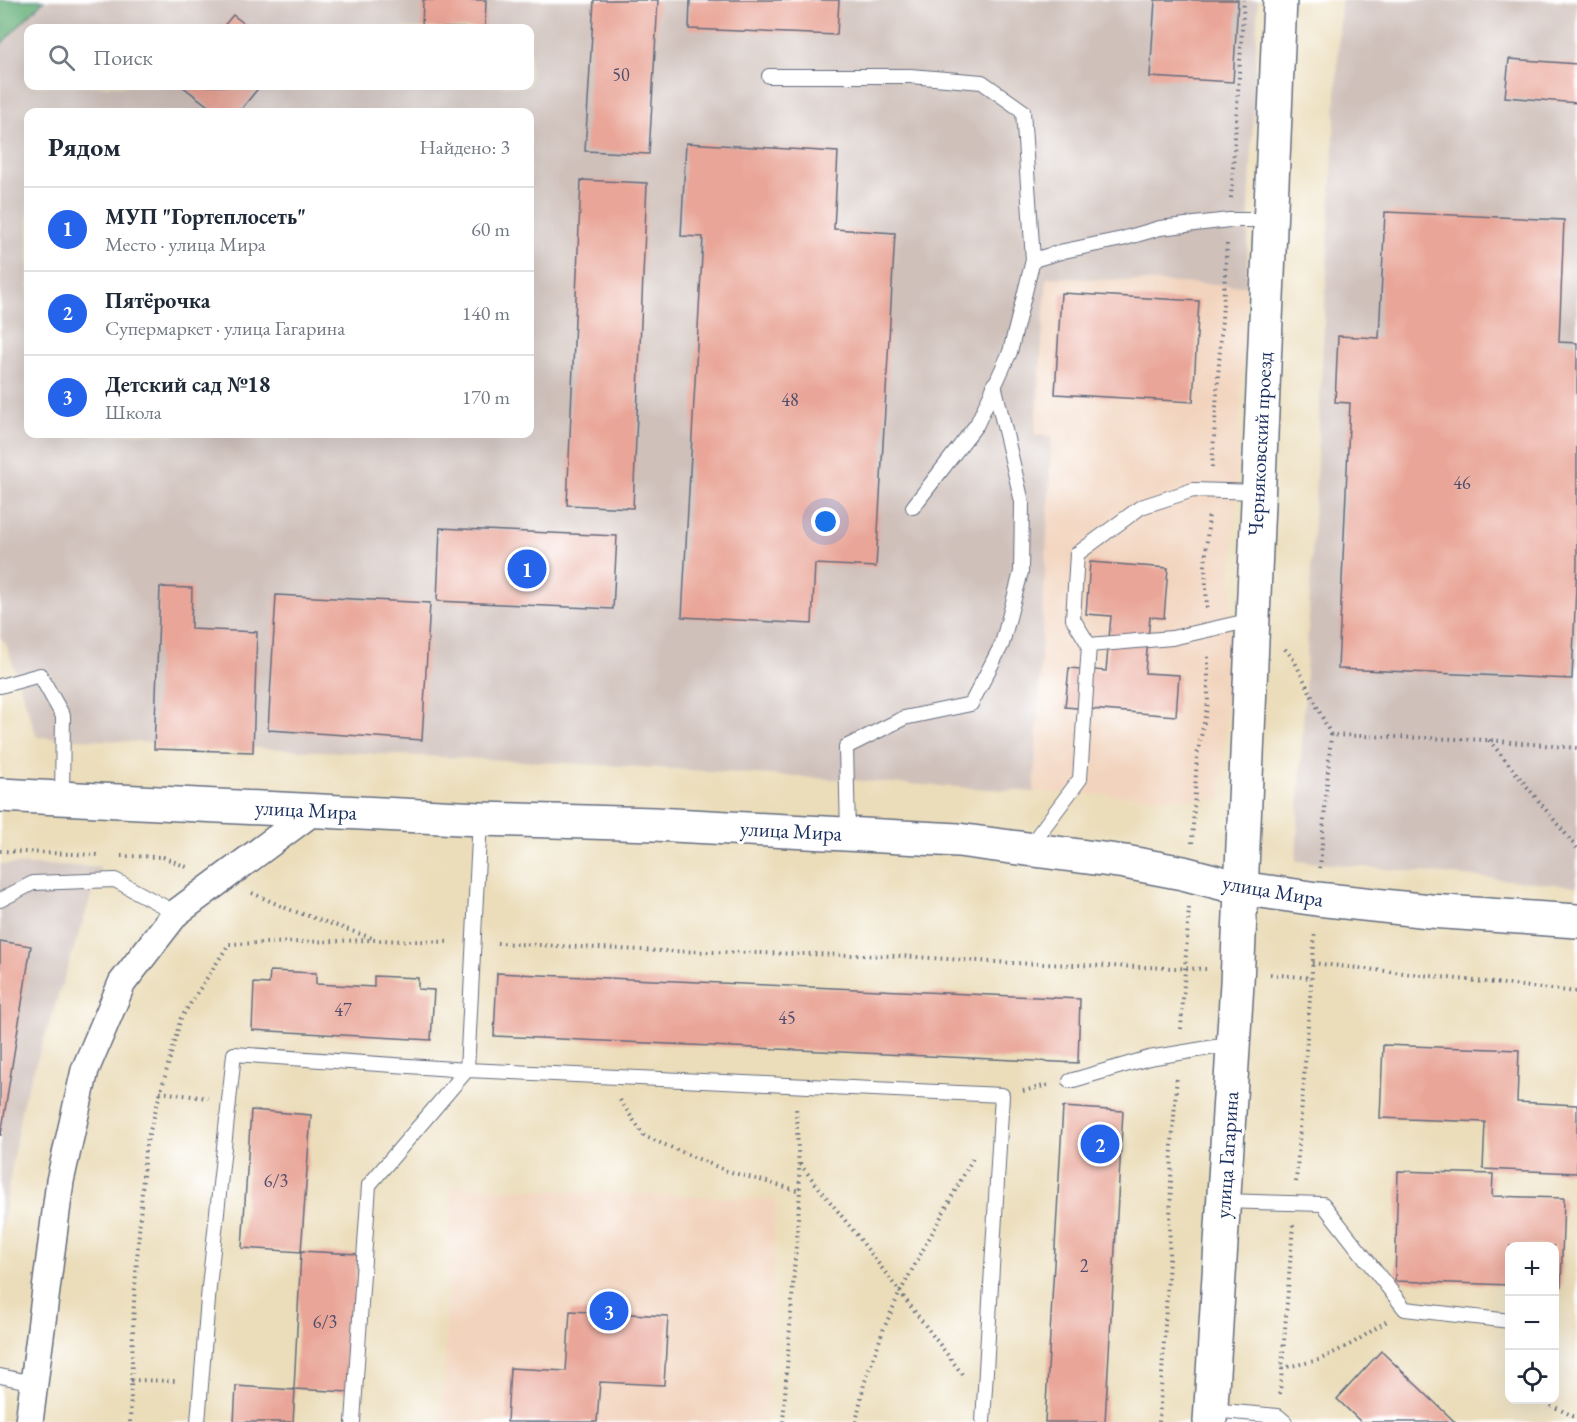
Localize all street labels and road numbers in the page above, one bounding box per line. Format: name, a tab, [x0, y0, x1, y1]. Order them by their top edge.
street label: Черняковский проезд	[1241, 351, 1278, 537]
street label: улица Мира	[254, 793, 358, 826]
street label: улица Мира	[739, 814, 843, 847]
street label: улица Мира	[1220, 868, 1326, 913]
street label: улица Гагарина	[1209, 1090, 1244, 1219]

